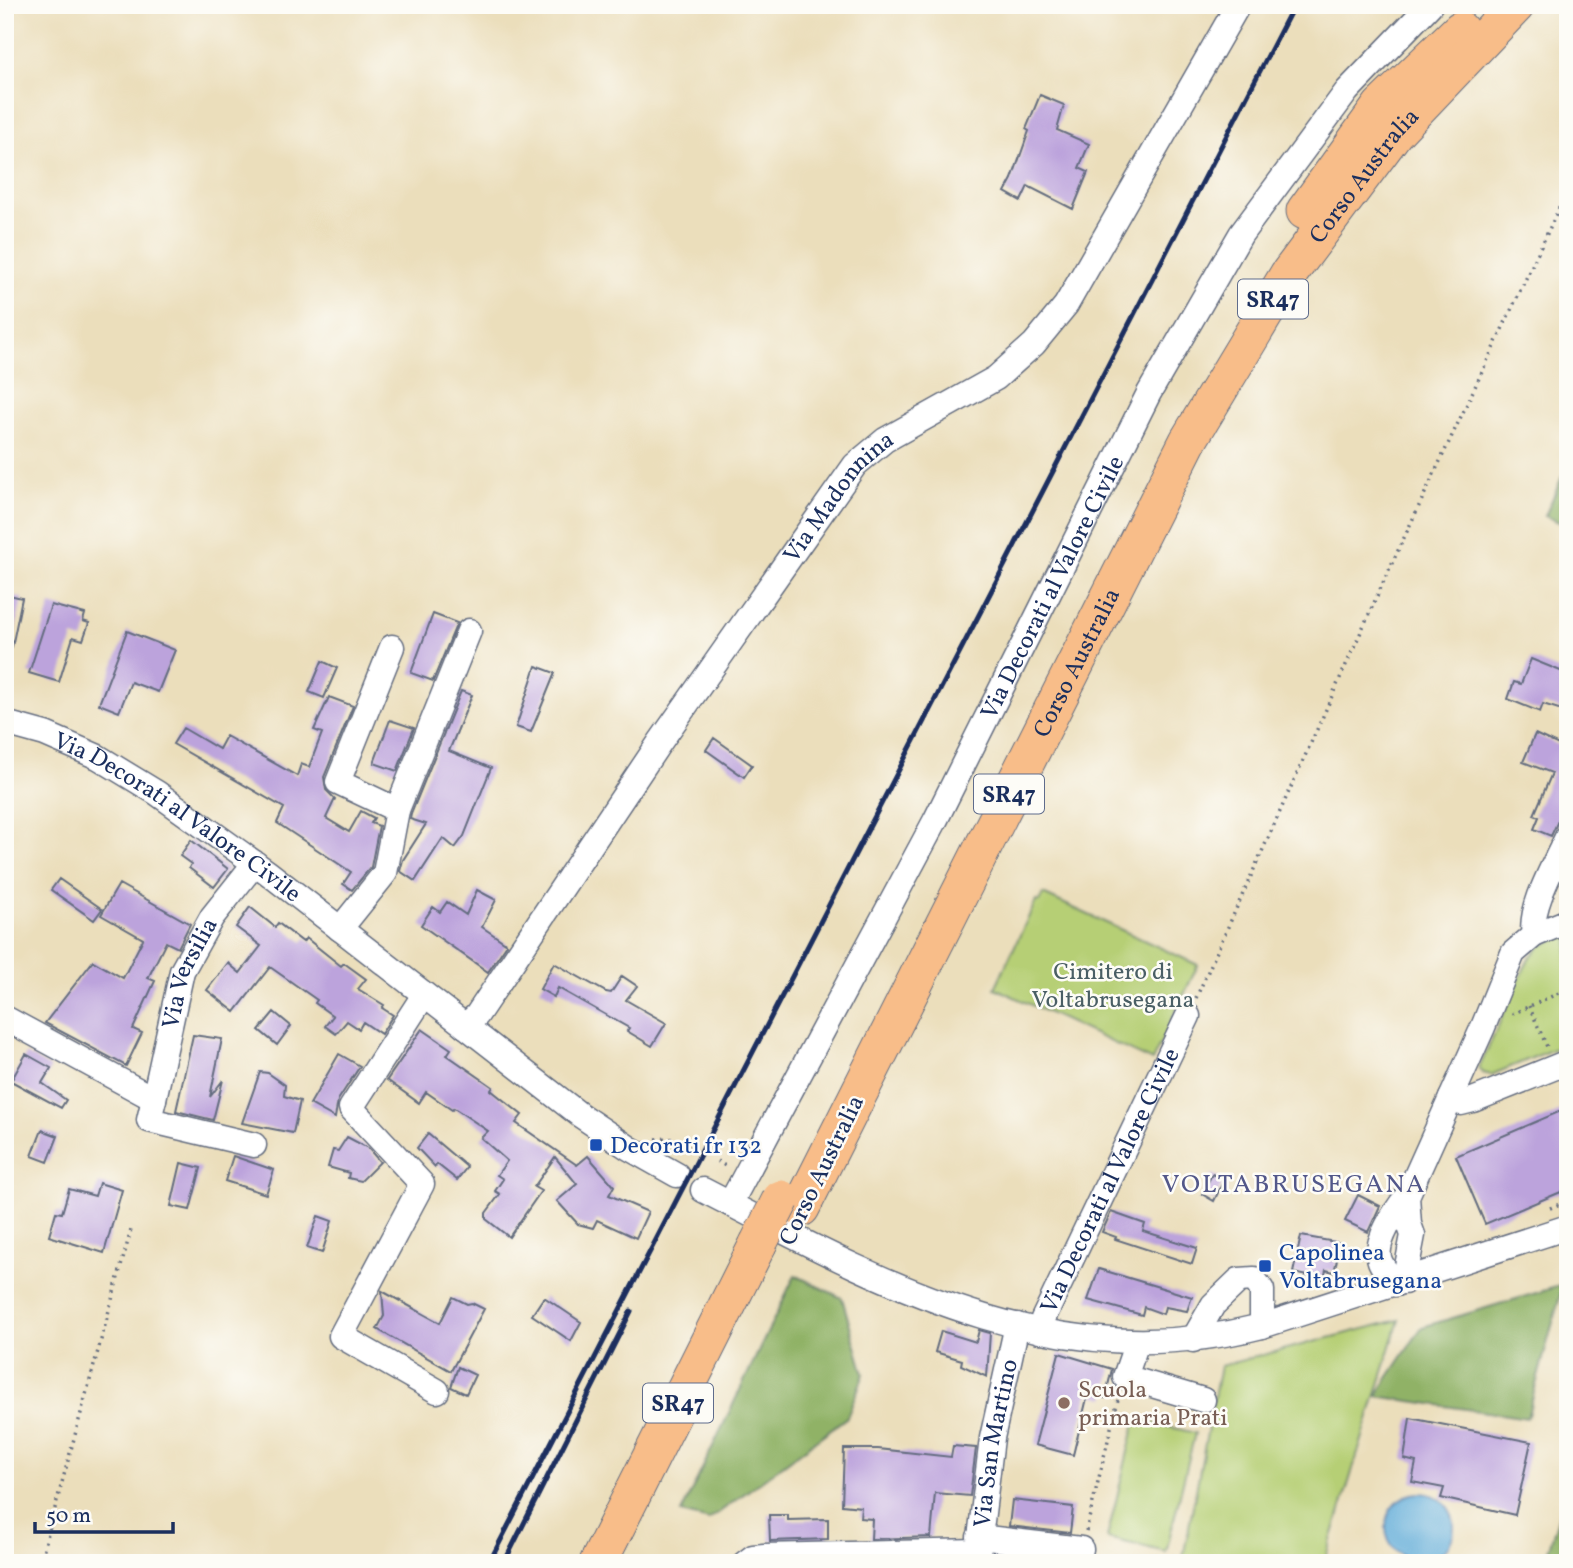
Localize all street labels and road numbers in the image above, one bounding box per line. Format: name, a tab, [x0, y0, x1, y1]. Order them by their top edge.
street label: Corso Australia	[1302, 101, 1428, 252]
road number: SR47	[1238, 280, 1308, 318]
street label: Via Madonnina	[776, 423, 901, 571]
street label: Via Decorati al Valore Civile	[973, 450, 1134, 726]
street label: Corso Australia	[1026, 583, 1130, 744]
street label: Via Decorati al Valore Civile	[48, 725, 308, 911]
road number: SR47	[974, 774, 1044, 814]
street label: Via Versilia	[155, 912, 227, 1032]
street label: Via Decorati al Valore Civile	[1033, 1043, 1189, 1320]
street label: Corso Australia	[772, 1090, 874, 1252]
street label: Via San Martino	[966, 1356, 1028, 1530]
road number: SR47	[643, 1384, 713, 1422]

